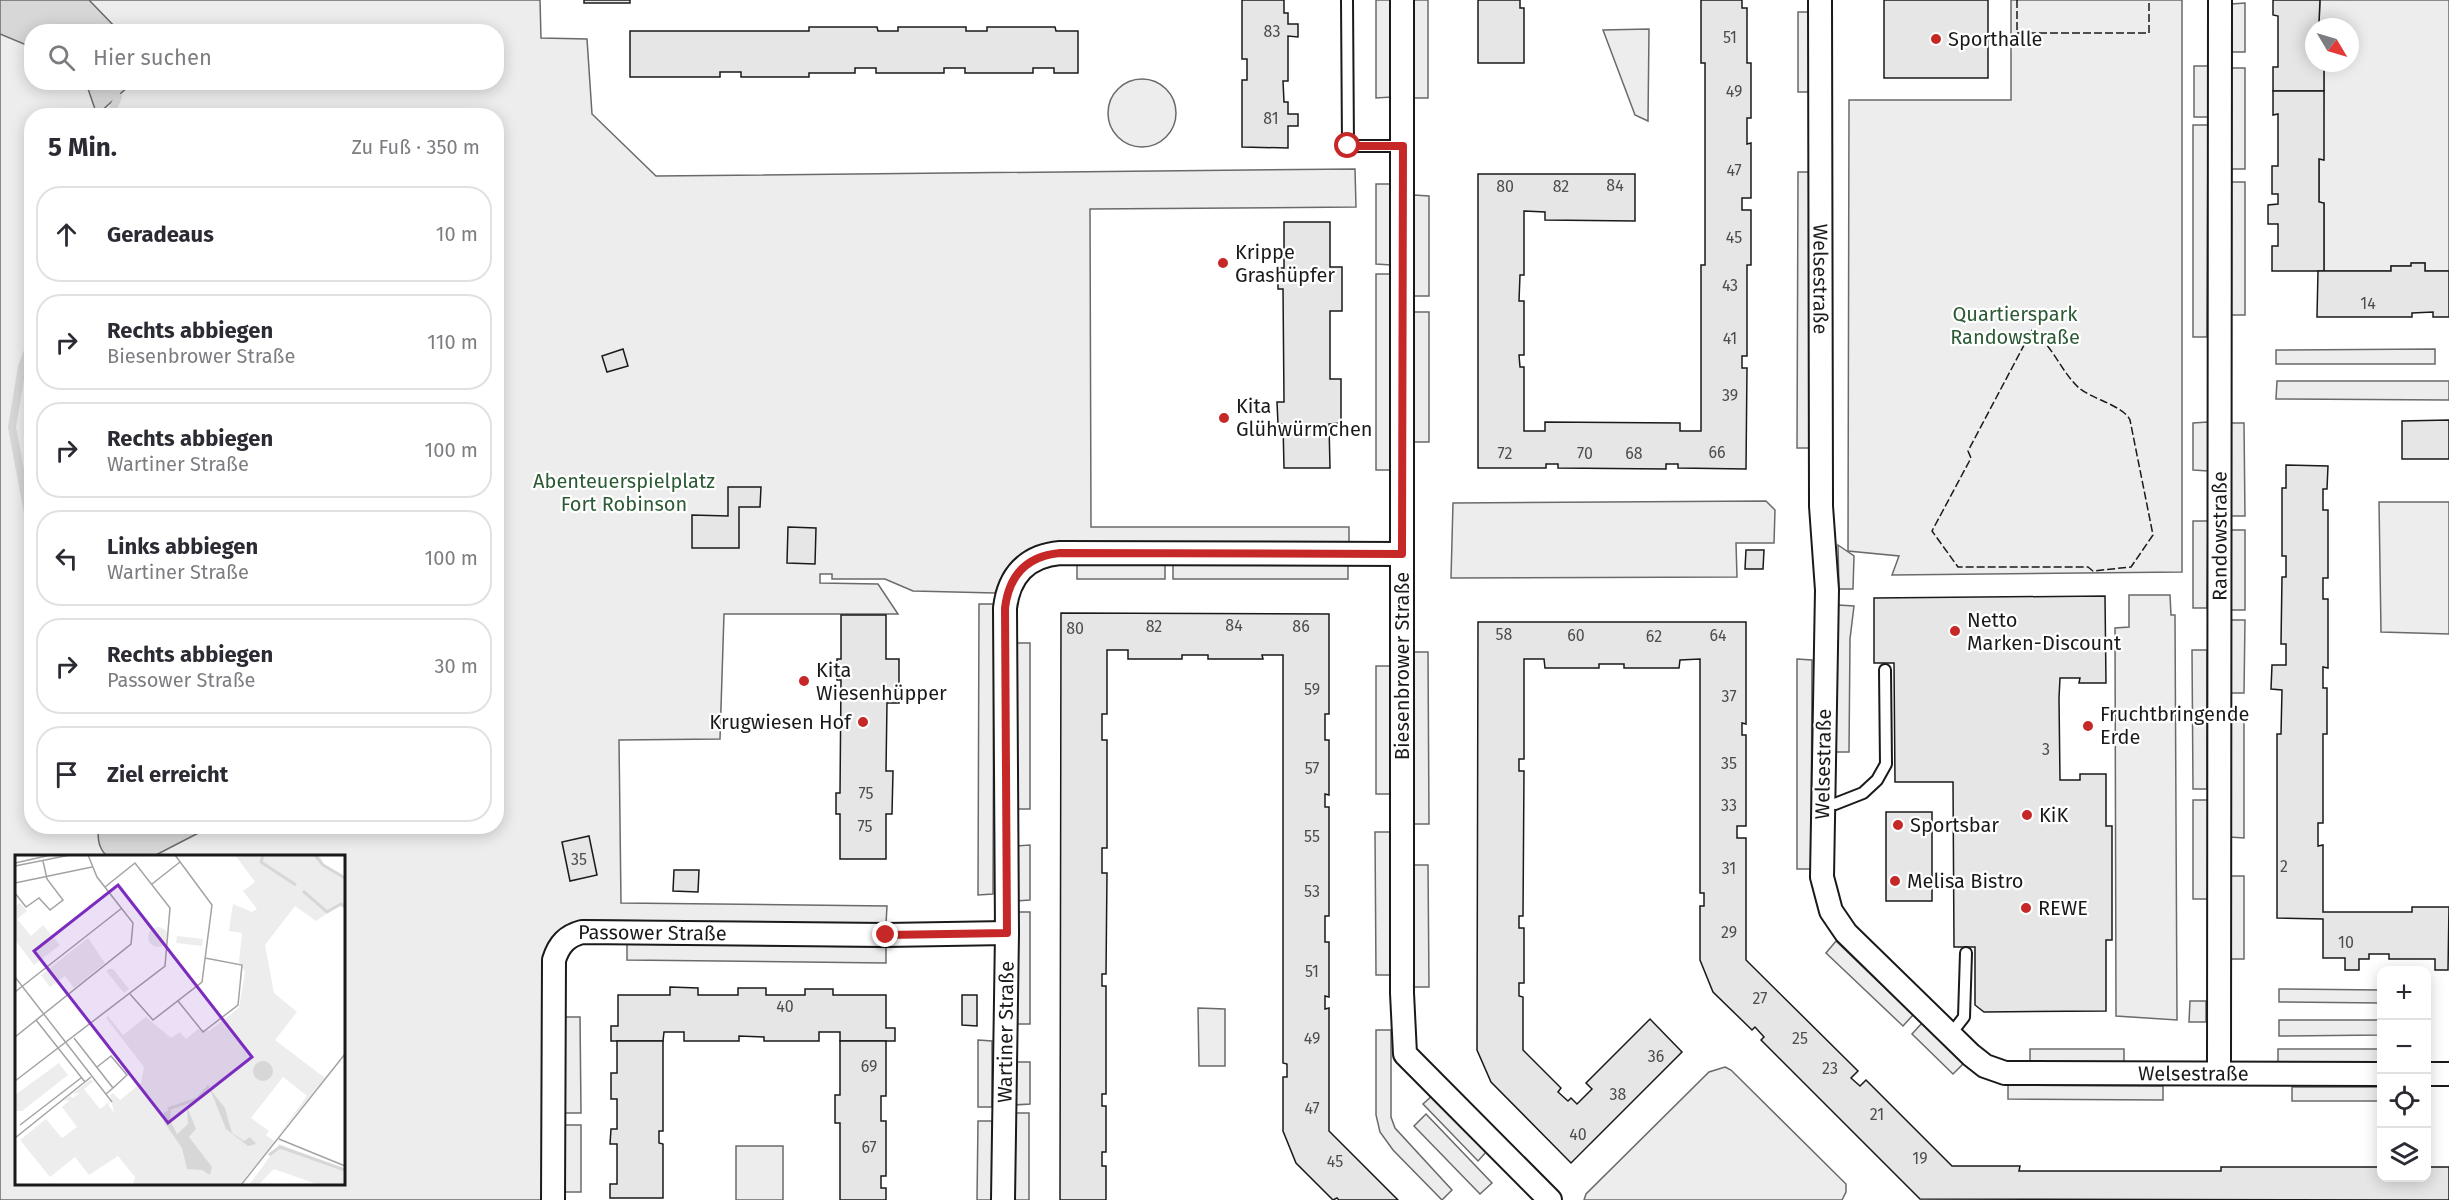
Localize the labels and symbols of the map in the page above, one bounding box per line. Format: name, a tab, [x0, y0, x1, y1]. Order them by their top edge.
north arrow	[2305, 18, 2359, 72]
house number: 83	[1264, 22, 1280, 41]
place label: Sporthalle	[1948, 27, 2042, 51]
house number: 51	[1723, 28, 1737, 47]
marker: Sporthalle	[1929, 32, 1943, 46]
house number: 49	[1726, 82, 1742, 101]
house number: 81	[1263, 109, 1279, 128]
route start	[1334, 132, 1360, 158]
house number: 47	[1726, 161, 1742, 180]
house number: 84	[1606, 176, 1624, 195]
house number: 80	[1496, 177, 1514, 196]
house number: 82	[1553, 177, 1569, 196]
street label: Welsestraße	[1808, 224, 1833, 334]
house number: 45	[1726, 228, 1742, 247]
place label: Krippe Grashüpfer	[1235, 240, 1335, 287]
marker: Krippe Grashüpfer	[1216, 256, 1230, 270]
house number: 43	[1722, 276, 1738, 295]
house number: 14	[2360, 294, 2376, 313]
park label: Quartierspark Randowstraße	[1950, 302, 2080, 349]
house number: 41	[1723, 329, 1737, 348]
house number: 39	[1722, 386, 1738, 405]
place label: Kita Glühwürmchen	[1236, 394, 1373, 441]
marker: Kita Glühwürmchen	[1217, 411, 1231, 425]
house number: 66	[1708, 443, 1726, 462]
house number: 72	[1498, 444, 1512, 463]
house number: 70	[1577, 444, 1593, 463]
house number: 68	[1625, 444, 1643, 463]
park label: Abenteuerspielplatz Fort Robinson	[533, 469, 715, 516]
street label: Randowstraße	[2207, 471, 2232, 601]
street label: Biesenbrower Straße	[1390, 572, 1414, 760]
place label: Netto Marken-Discount	[1967, 608, 2122, 655]
house number: 84	[1225, 616, 1243, 635]
house number: 82	[1146, 617, 1162, 636]
house number: 86	[1292, 617, 1310, 636]
house number: 80	[1066, 619, 1084, 638]
marker: Netto Marken-Discount	[1948, 624, 1962, 638]
house number: 58	[1496, 625, 1513, 644]
house number: 60	[1567, 626, 1585, 645]
house number: 64	[1709, 626, 1727, 645]
house number: 62	[1646, 627, 1662, 646]
place label: Kita Wiesenhüpper	[816, 658, 947, 705]
marker: Kita Wiesenhüpper	[797, 674, 811, 688]
house number: 59	[1304, 680, 1320, 699]
house number: 37	[1721, 687, 1737, 706]
place label: Fruchtbringende Erde	[2100, 702, 2250, 749]
street label: Welsestraße	[1810, 709, 1836, 819]
place label: Krugwiesen Hof	[709, 710, 852, 734]
marker: Krugwiesen Hof	[856, 715, 870, 729]
marker: Fruchtbringende Erde	[2081, 719, 2095, 733]
house number: 3	[2042, 740, 2050, 759]
house number: 35	[1721, 754, 1737, 773]
house number: 57	[1305, 759, 1319, 778]
house number: 75	[859, 784, 873, 803]
house number: 33	[1721, 796, 1737, 815]
place label: KiK	[2039, 803, 2068, 827]
marker: KiK	[2020, 808, 2034, 822]
place label: Sportsbar	[1910, 813, 1999, 837]
house number: 75	[858, 817, 872, 836]
marker: Sportsbar	[1891, 818, 1905, 832]
house number: 55	[1304, 827, 1320, 846]
house number: 35	[571, 850, 587, 869]
inset map	[15, 855, 345, 1185]
house number: 2	[2280, 857, 2288, 876]
house number: 31	[1722, 859, 1736, 878]
place label: Melisa Bistro	[1907, 869, 2023, 893]
marker: Melisa Bistro	[1888, 874, 1902, 888]
house number: 53	[1304, 882, 1320, 901]
place label: REWE	[2038, 896, 2088, 920]
marker: REWE	[2019, 901, 2033, 915]
street label: Passower Straße	[578, 920, 727, 945]
route end	[872, 921, 898, 947]
house number: 29	[1721, 923, 1737, 942]
house number: 10	[2338, 933, 2354, 952]
street label: Wartiner Straße	[992, 961, 1019, 1103]
house number: 51	[1305, 962, 1319, 981]
house number: 27	[1753, 989, 1767, 1008]
house number: 40	[776, 997, 794, 1016]
house number: 49	[1304, 1029, 1320, 1048]
house number: 25	[1792, 1029, 1808, 1048]
house number: 36	[1648, 1047, 1664, 1066]
house number: 69	[861, 1057, 877, 1076]
house number: 23	[1822, 1059, 1838, 1078]
street label: Welsestraße	[2138, 1061, 2249, 1086]
house number: 38	[1610, 1085, 1627, 1104]
house number: 47	[1304, 1099, 1320, 1118]
house number: 21	[1870, 1105, 1884, 1124]
house number: 40	[1569, 1125, 1587, 1144]
house number: 67	[861, 1138, 877, 1157]
house number: 19	[1912, 1149, 1928, 1168]
house number: 45	[1327, 1152, 1343, 1171]

